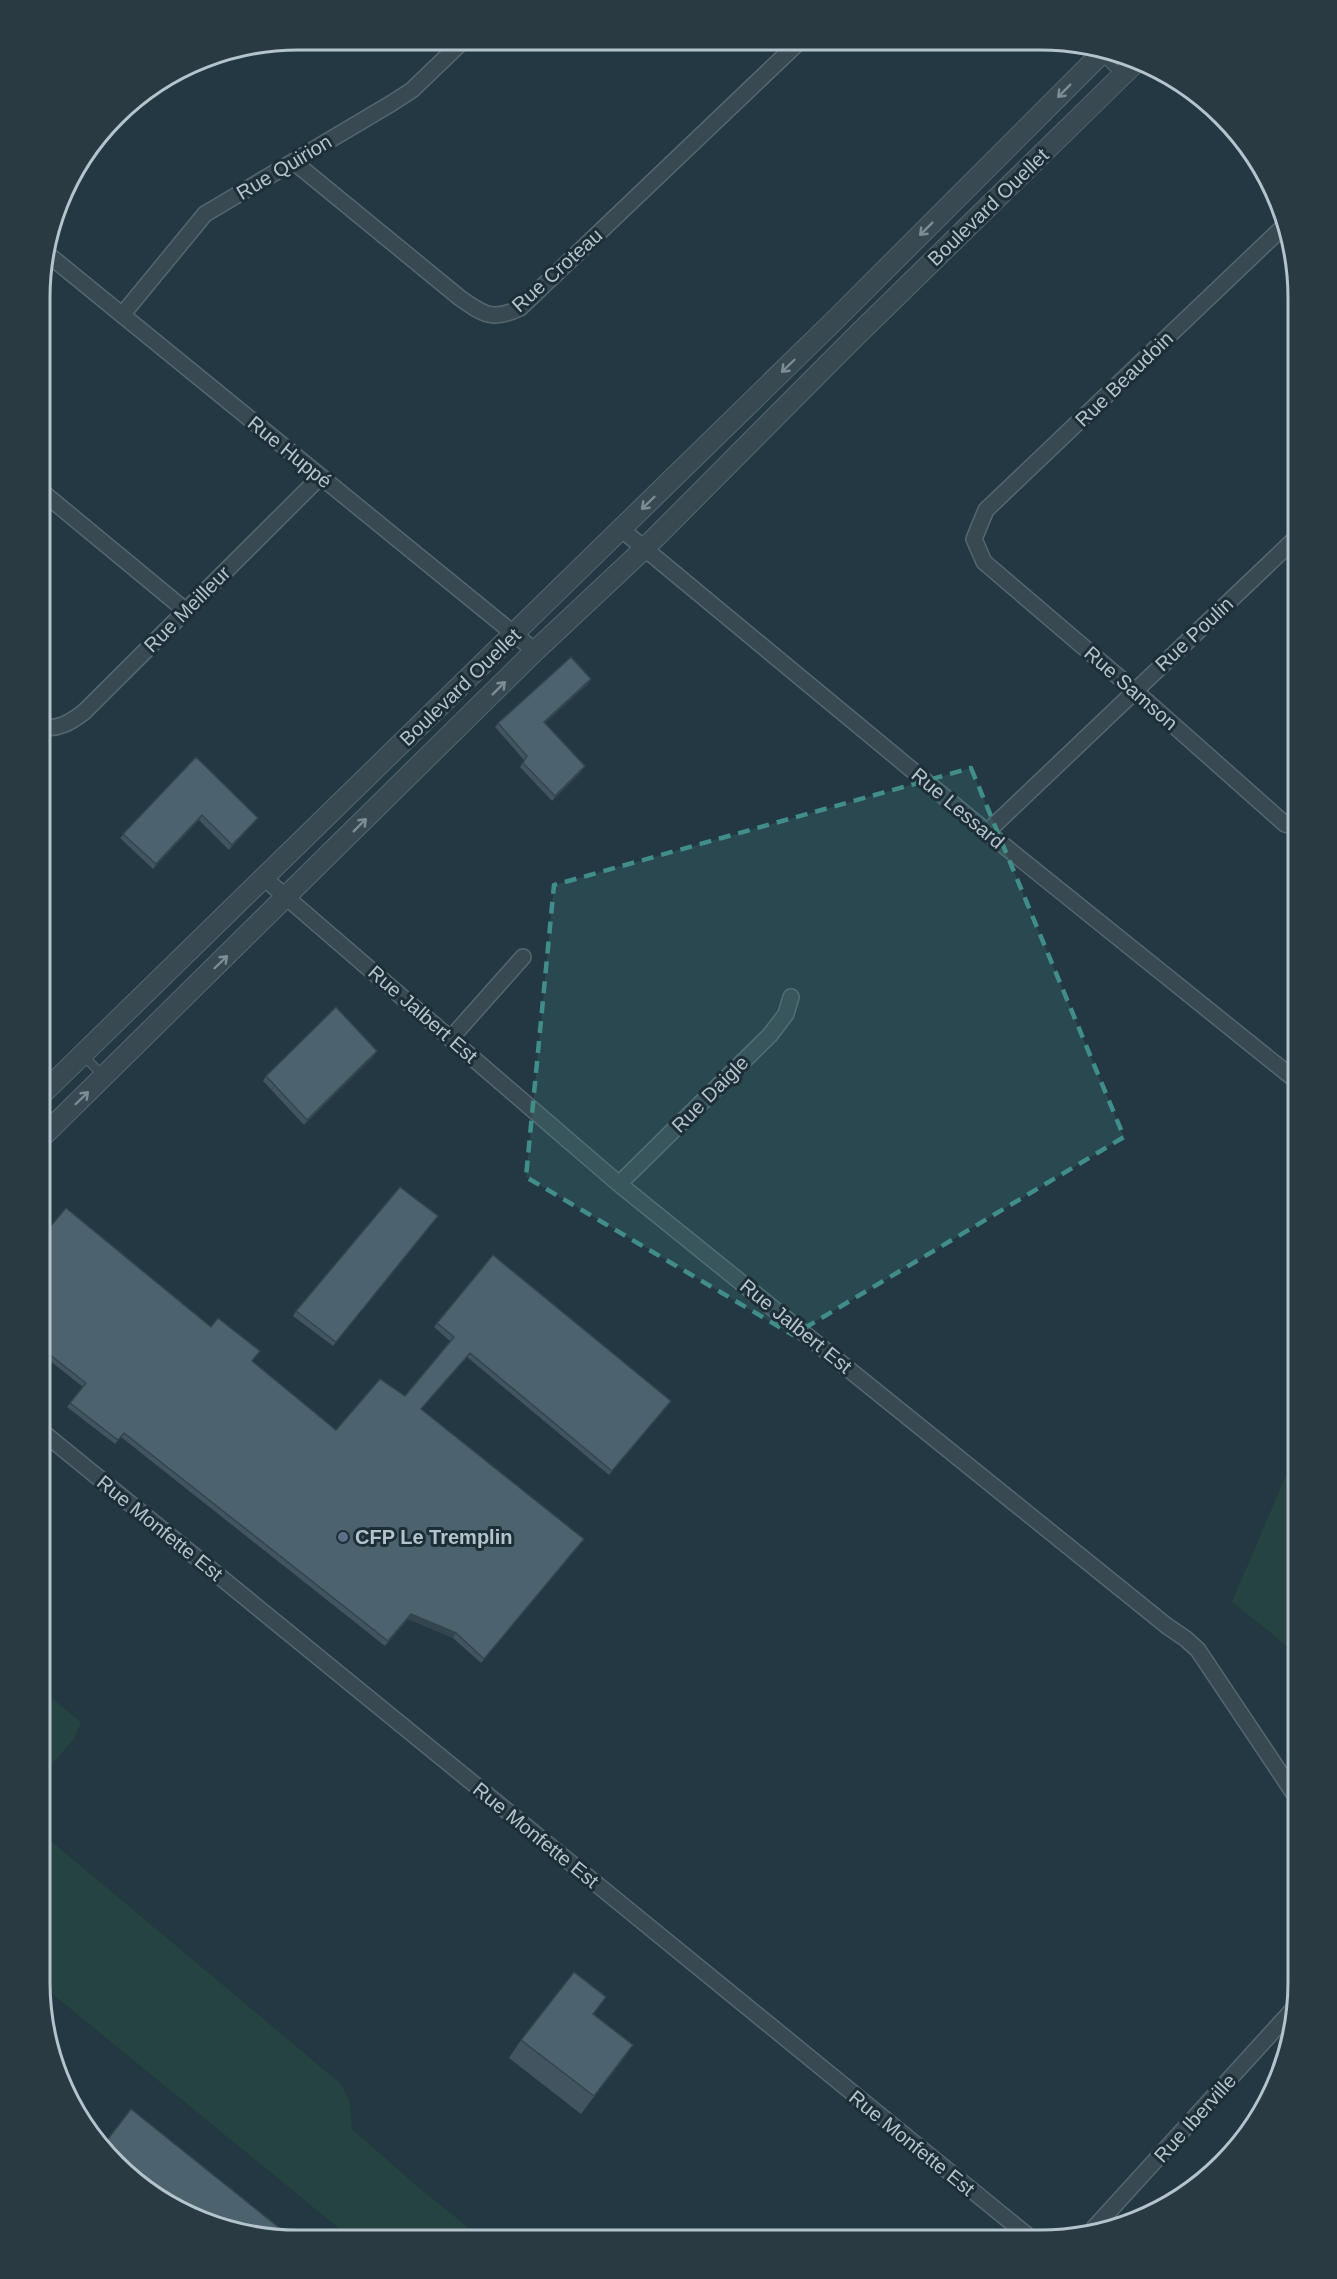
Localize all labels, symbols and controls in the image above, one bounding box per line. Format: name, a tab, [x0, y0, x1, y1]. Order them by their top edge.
one-way arrow	[1057, 83, 1072, 98]
street label: Rue Quirion	[233, 130, 335, 204]
street label: Boulevard Ouellet	[923, 144, 1053, 270]
one-way arrow	[919, 221, 934, 236]
street label: Rue Croteau	[508, 224, 606, 316]
street label: Rue Beaudoin	[1071, 327, 1177, 431]
one-way arrow	[780, 359, 795, 374]
street label: Rue Huppé	[244, 412, 336, 492]
one-way arrow	[641, 495, 656, 510]
street label: Rue Meilleur	[140, 561, 235, 656]
street label: Rue Poulin	[1151, 593, 1237, 675]
street label: Boulevard Ouellet	[395, 624, 525, 750]
street label: Rue Samson	[1080, 642, 1182, 734]
one-way arrow	[491, 680, 506, 695]
street label: Rue Lessard	[907, 763, 1009, 853]
one-way arrow	[353, 818, 368, 832]
one-way arrow	[214, 954, 229, 969]
street label: Rue Jalbert Est	[364, 961, 482, 1067]
street label: Rue Daigle	[667, 1051, 753, 1137]
one-way arrow	[74, 1091, 89, 1106]
street label: Rue Jalbert Est	[736, 1274, 856, 1378]
street label: Rue Monfette Est	[93, 1471, 227, 1585]
place label: CFP Le Tremplin	[355, 1526, 512, 1548]
marker: CFP Le Tremplin	[336, 1530, 350, 1544]
street label: Rue Monfette Est	[469, 1778, 603, 1892]
street label: Rue Iberville	[1150, 2069, 1240, 2167]
street label: Rue Monfette Est	[845, 2086, 979, 2200]

